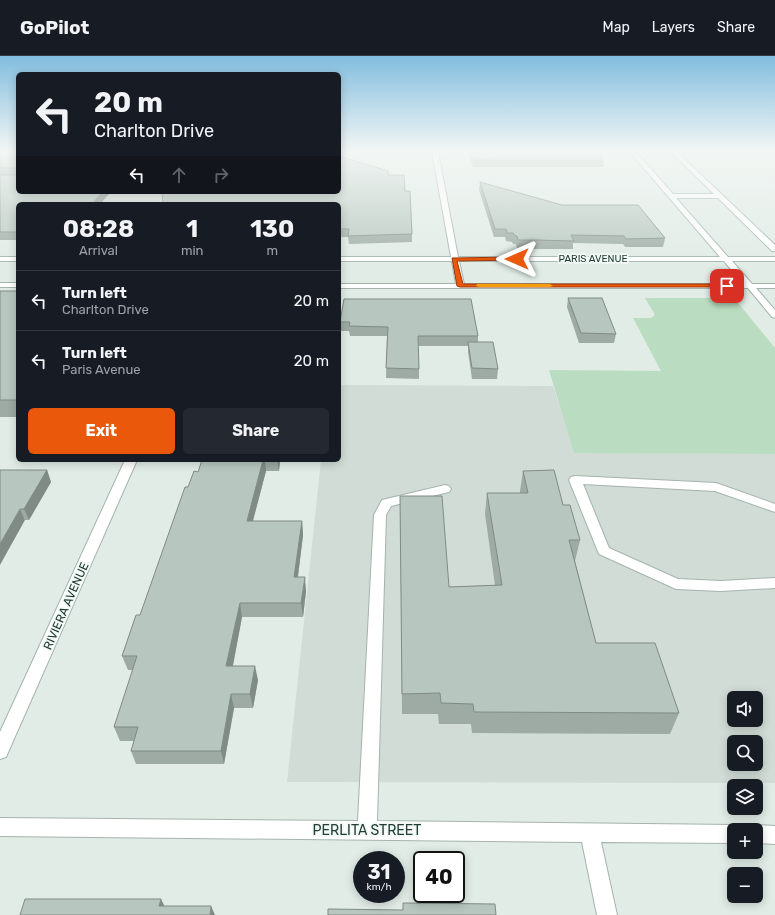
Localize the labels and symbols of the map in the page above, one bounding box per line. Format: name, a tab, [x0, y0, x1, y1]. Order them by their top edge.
position arrow	[496, 238, 538, 280]
street label: PARIS AVENUE	[558, 253, 628, 265]
pin	[710, 269, 744, 303]
street label: RIVIERA AVENUE	[40, 560, 92, 652]
street label: PERLITA STREET	[313, 822, 421, 839]
speed limit sign: 40	[413, 851, 465, 903]

